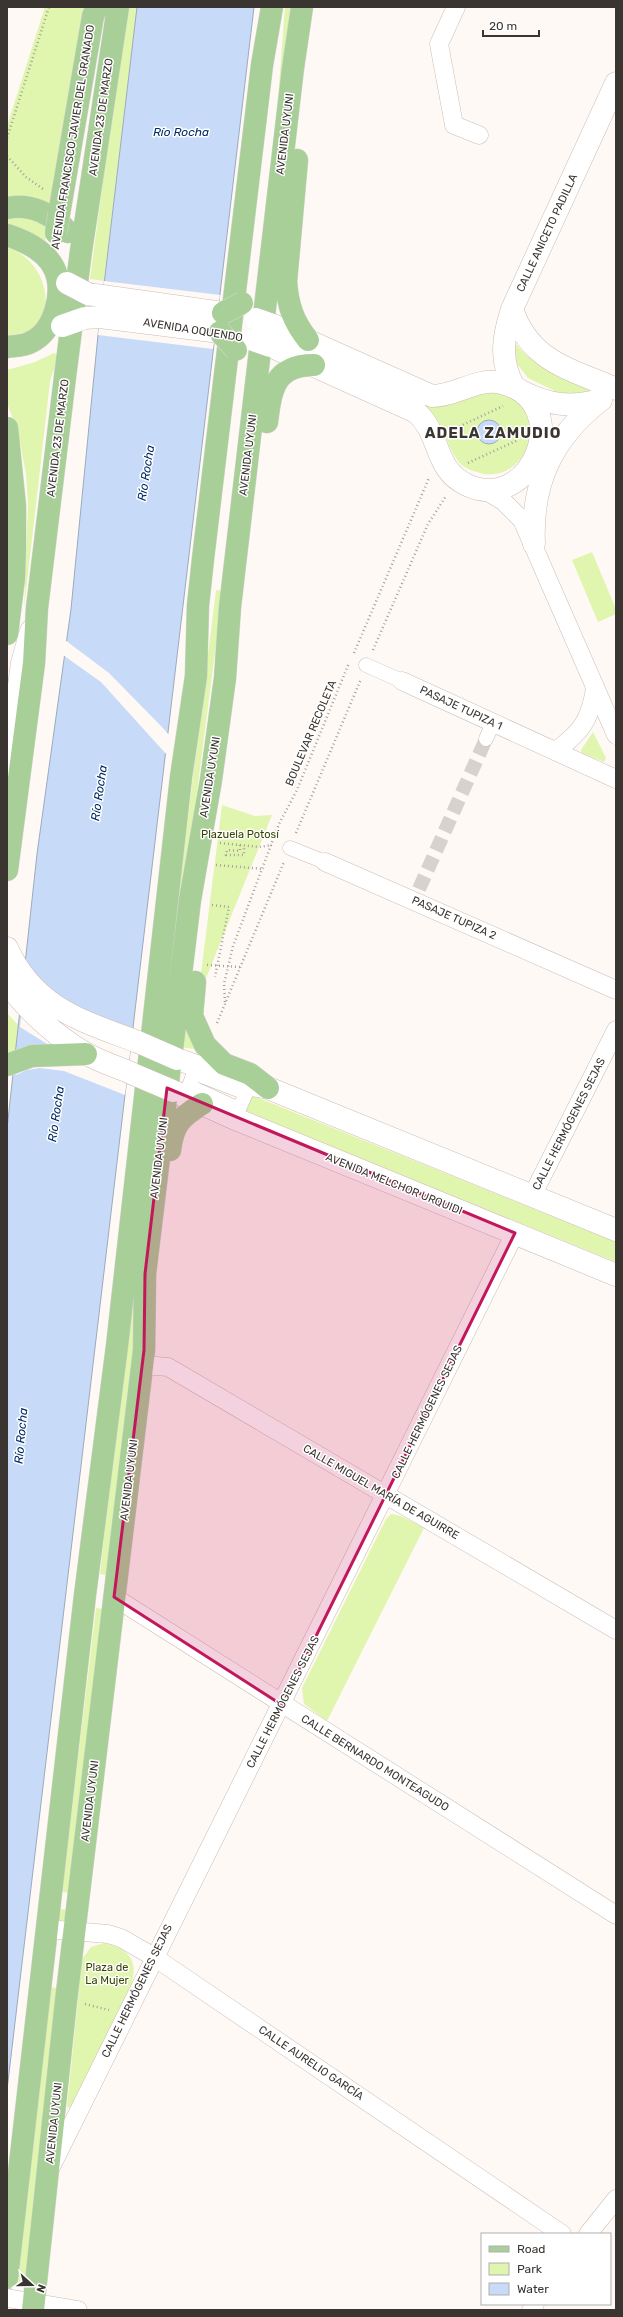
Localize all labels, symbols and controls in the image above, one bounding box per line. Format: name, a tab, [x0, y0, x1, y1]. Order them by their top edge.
scale bar	[483, 12, 539, 38]
text: 20 m	[489, 19, 517, 33]
street label: AVENIDA FRANCISCO JAVIER DEL GRANADO	[49, 24, 97, 250]
street label: AVENIDA 23 DE MARZO	[86, 57, 116, 177]
street label: AVENIDA UYUNI	[274, 93, 296, 175]
water label: Río Rocha	[153, 125, 209, 139]
street label: CALLE ANICETO PADILLA	[514, 171, 580, 294]
street label: AVENIDA OQUENDO	[142, 316, 244, 344]
street label: AVENIDA 23 DE MARZO	[44, 378, 72, 498]
street label: AVENIDA UYUNI	[237, 414, 259, 496]
district label: ADELA ZAMUDIO	[425, 424, 561, 442]
water label: Río Rocha	[135, 444, 157, 502]
street label: BOULEVAR RECOLETA	[283, 678, 339, 788]
street label: PASAJE TUPIZA 1	[418, 683, 504, 733]
street label: AVENIDA UYUNI	[197, 736, 223, 818]
water label: Río Rocha	[88, 764, 110, 822]
park label: Plazuela Potosí	[201, 828, 280, 841]
street label: PASAJE TUPIZA 2	[410, 894, 498, 942]
street label: CALLE HERMÓGENES SEJAS	[530, 1056, 608, 1192]
water label: Río Rocha	[45, 1085, 67, 1143]
street label: AVENIDA UYUNI	[148, 1117, 170, 1199]
street label: AVENIDA MELCHOR URQUIDI	[324, 1151, 464, 1217]
street label: CALLE HERMÓGENES SEJAS	[389, 1343, 465, 1481]
water label: Río Rocha	[12, 1407, 30, 1465]
street label: AVENIDA UYUNI	[118, 1439, 140, 1521]
street label: CALLE MIGUEL MARÍA DE AGUIRRE	[301, 1442, 462, 1542]
street label: CALLE HERMÓGENES SEJAS	[244, 1634, 322, 1770]
street label: CALLE BERNARDO MONTEAGUDO	[299, 1712, 451, 1814]
street label: AVENIDA UYUNI	[79, 1760, 101, 1842]
street label: CALLE HERMÓGENES SEJAS	[99, 1922, 175, 2060]
park label: Plaza de La Mujer	[85, 1961, 130, 1987]
street label: CALLE AURELIO GARCÍA	[256, 2023, 366, 2103]
street label: AVENIDA UYUNI	[43, 2082, 65, 2164]
legend	[481, 2233, 611, 2305]
text: Road	[517, 2242, 545, 2256]
text: Park	[517, 2262, 543, 2276]
north arrow	[12, 2265, 52, 2305]
text: N	[33, 2282, 48, 2295]
text: Water	[517, 2282, 549, 2296]

